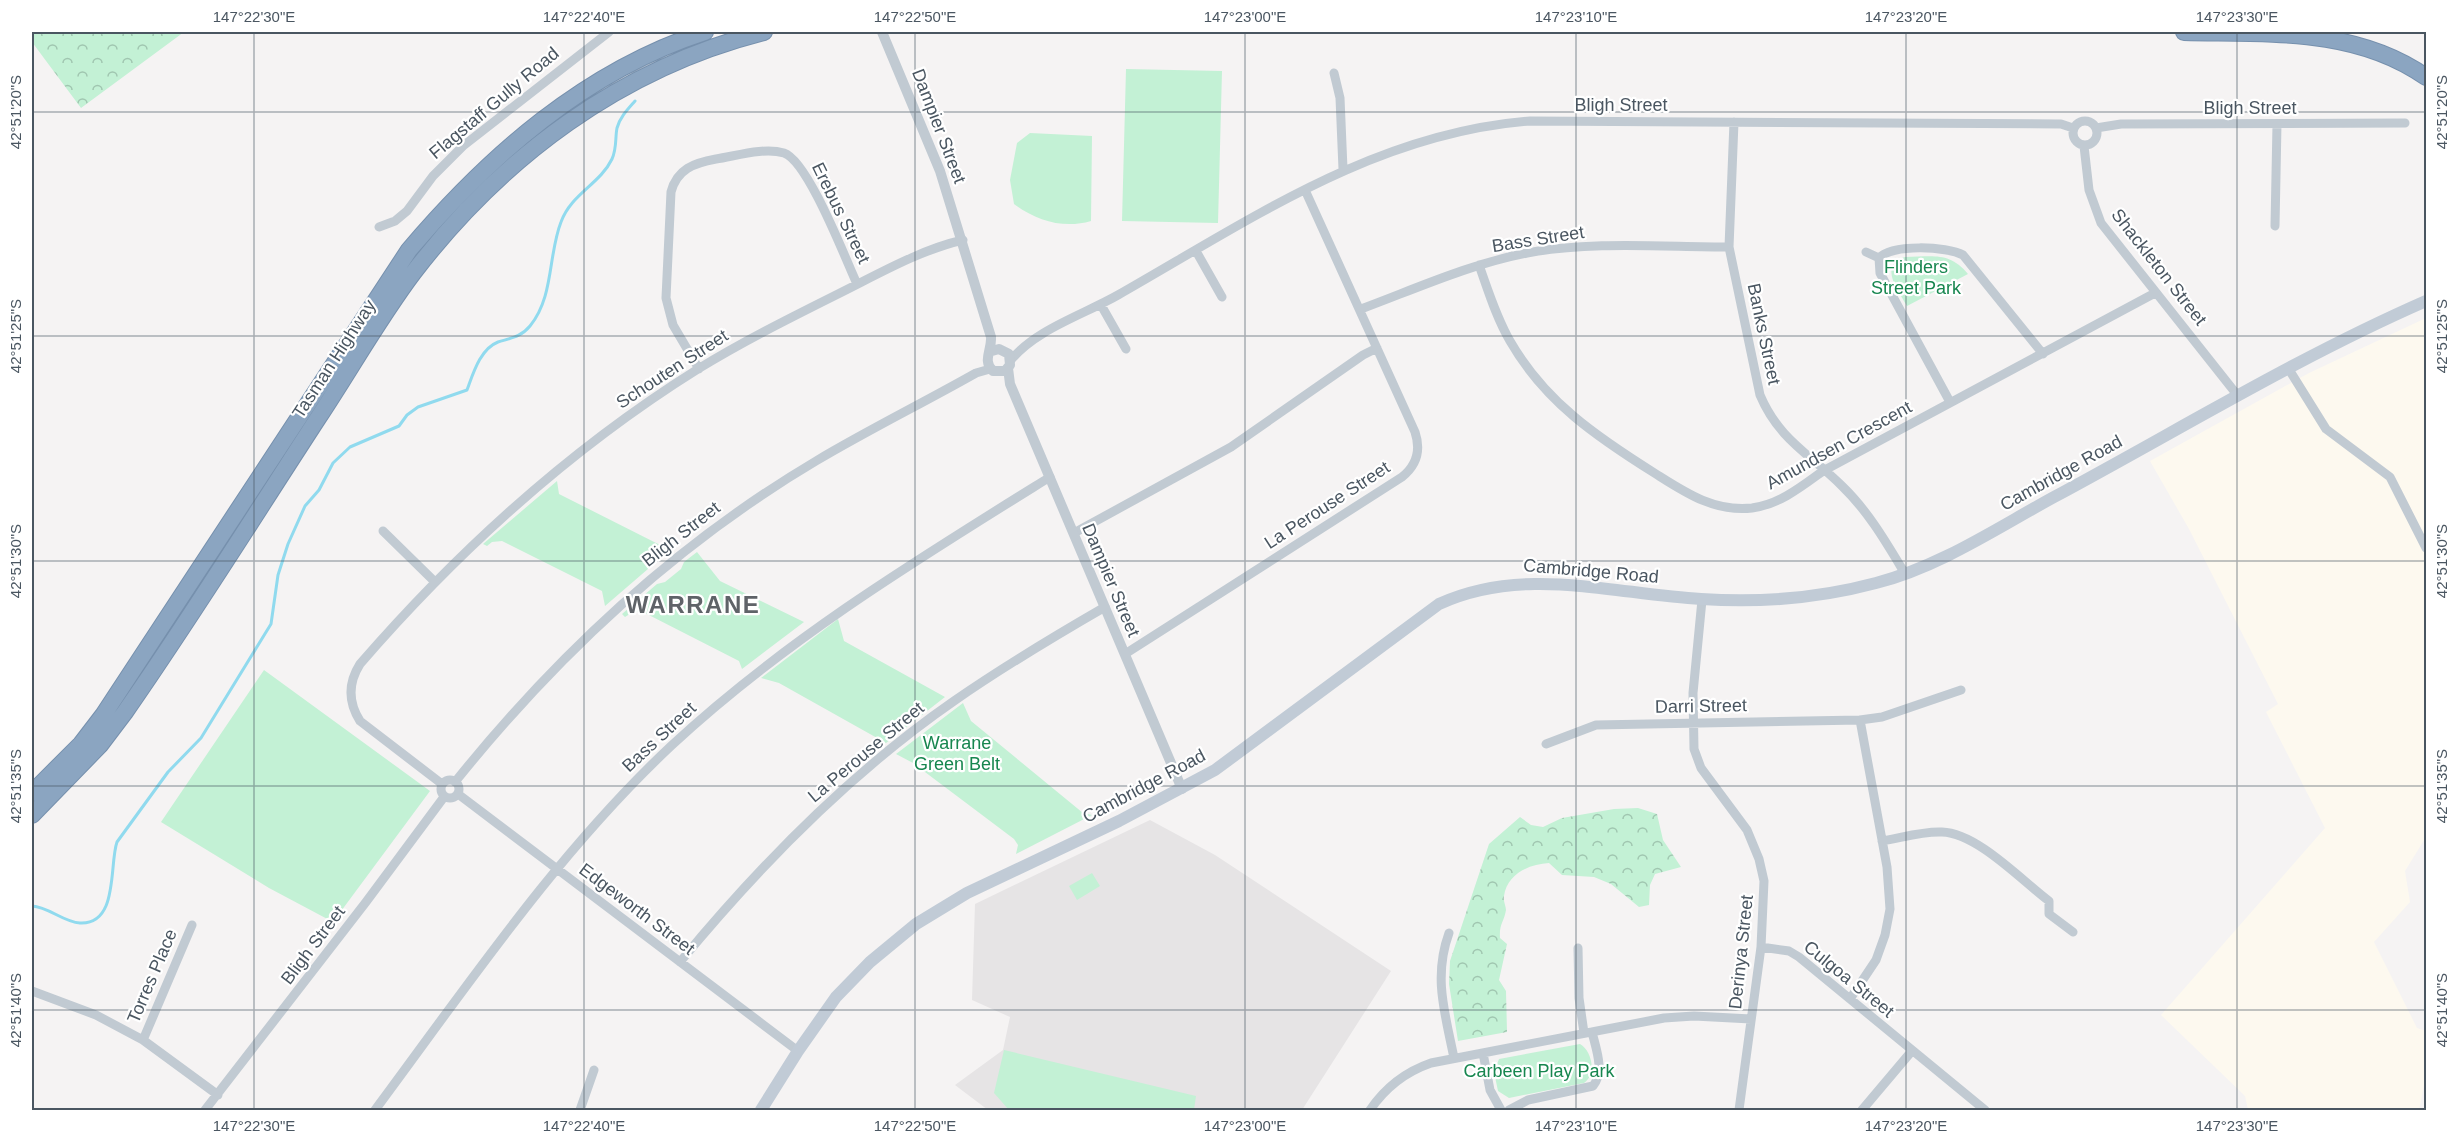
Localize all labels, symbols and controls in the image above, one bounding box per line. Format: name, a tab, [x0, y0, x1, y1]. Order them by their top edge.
text: 147°22'30"E	[213, 8, 295, 25]
text: 147°22'40"E	[543, 8, 625, 25]
text: 147°22'50"E	[874, 8, 956, 25]
text: 147°23'00"E	[1204, 8, 1286, 25]
text: 147°23'10"E	[1535, 8, 1617, 25]
text: 147°23'20"E	[1865, 8, 1947, 25]
text: 147°23'30"E	[2196, 8, 2278, 25]
street label: Flagstaff Gully Road	[425, 43, 563, 163]
street label: Dampier Street	[908, 66, 970, 186]
text: 42°51'20"S	[7, 75, 24, 149]
text: 42°51'20"S	[2433, 75, 2450, 149]
street label: Bligh Street	[1574, 95, 1668, 115]
street label: Bligh Street	[2203, 98, 2297, 118]
street label: Erebus Street	[808, 159, 874, 267]
street label: Shackleton Street	[2107, 205, 2211, 329]
street label: Bass Street	[1490, 222, 1586, 256]
park label: Flinders Street Park	[1871, 257, 1962, 298]
street label: Banks Street	[1744, 282, 1784, 386]
street label: Tasman Highway	[288, 296, 380, 422]
text: 42°51'25"S	[7, 299, 24, 373]
text: 42°51'25"S	[2433, 299, 2450, 373]
street label: Schouten Street	[612, 325, 732, 413]
street label: Amundsen Crescent	[1763, 397, 1915, 493]
street label: Cambridge Road	[1997, 431, 2125, 515]
street label: La Perouse Street	[1261, 457, 1393, 553]
street label: Bligh Street	[638, 497, 724, 571]
street label: Dampier Street	[1078, 520, 1144, 640]
text: 42°51'30"S	[7, 524, 24, 598]
text: 42°51'30"S	[2433, 524, 2450, 598]
street label: Cambridge Road	[1522, 555, 1660, 587]
district label: WARRANE	[626, 591, 760, 618]
street label: Darri Street	[1655, 695, 1747, 717]
street label: Bass Street	[618, 698, 700, 776]
street label: La Perouse Street	[804, 698, 928, 806]
park label: Warrane Green Belt	[914, 733, 1000, 774]
street label: Cambridge Road	[1079, 745, 1209, 827]
text: 42°51'35"S	[7, 749, 24, 823]
text: 42°51'35"S	[2433, 749, 2450, 823]
street label: Edgeworth Street	[575, 859, 699, 959]
street label: Derinya Street	[1725, 894, 1757, 1010]
street label: Bligh Street	[277, 902, 349, 988]
street label: Torres Place	[123, 926, 181, 1026]
street label: Culgoa Street	[1800, 937, 1898, 1021]
text: 42°51'40"S	[7, 973, 24, 1047]
text: 42°51'40"S	[2433, 973, 2450, 1047]
park label: Carbeen Play Park	[1463, 1061, 1616, 1081]
text: 147°22'30"E	[213, 1117, 295, 1134]
text: 147°22'40"E	[543, 1117, 625, 1134]
text: 147°22'50"E	[874, 1117, 956, 1134]
text: 147°23'00"E	[1204, 1117, 1286, 1134]
text: 147°23'10"E	[1535, 1117, 1617, 1134]
text: 147°23'20"E	[1865, 1117, 1947, 1134]
text: 147°23'30"E	[2196, 1117, 2278, 1134]

